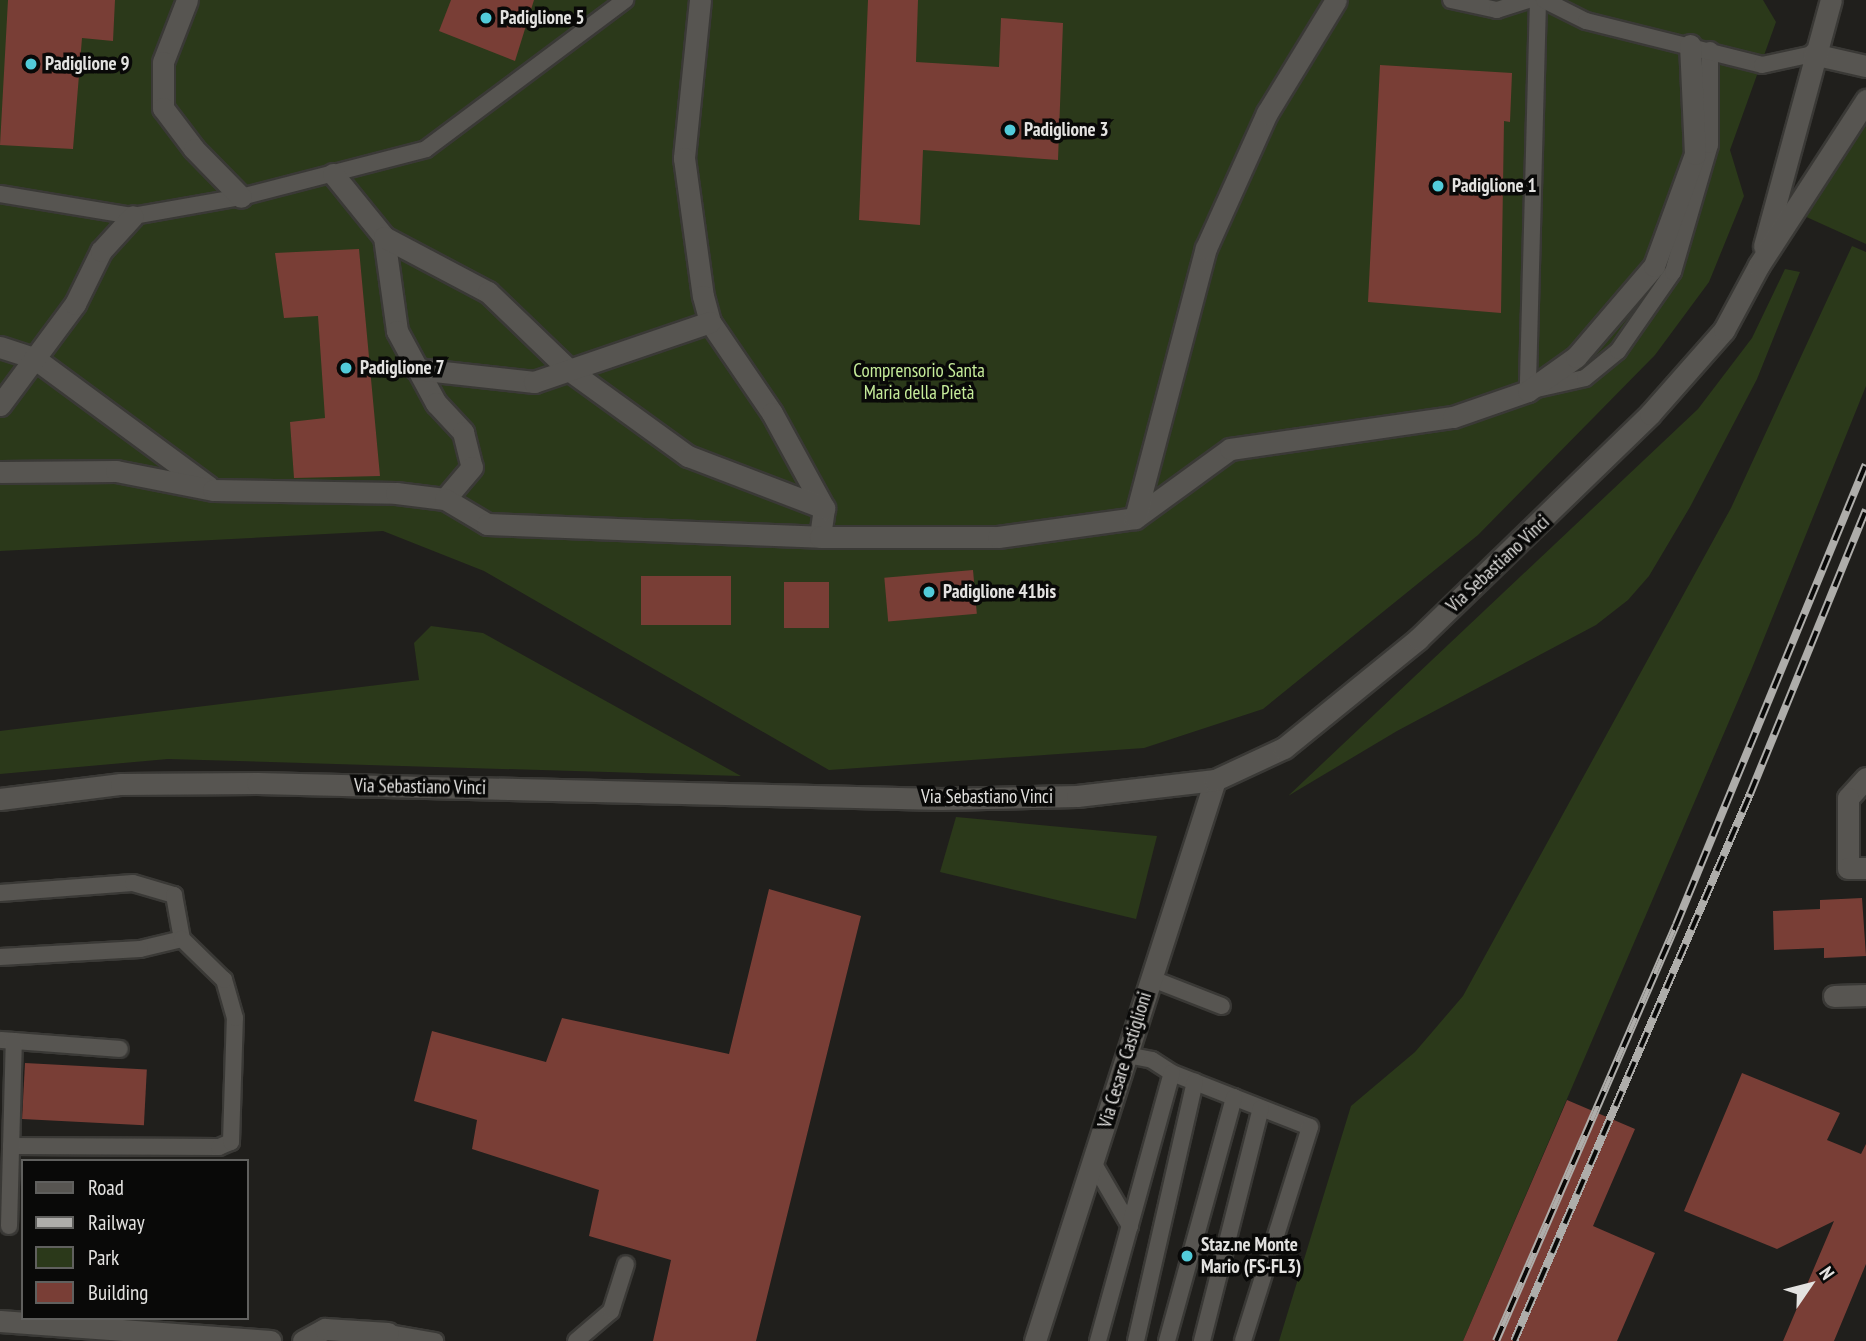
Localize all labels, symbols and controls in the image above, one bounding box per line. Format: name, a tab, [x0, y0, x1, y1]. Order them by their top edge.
place label: Padiglione 5	[500, 7, 585, 29]
marker: Padiglione 5	[478, 10, 494, 26]
place label: Padiglione 9	[45, 53, 130, 75]
marker: Padiglione 9	[23, 56, 39, 72]
place label: Padiglione 3	[1024, 119, 1109, 141]
marker: Padiglione 3	[1002, 122, 1018, 138]
place label: Padiglione 1	[1452, 175, 1537, 197]
marker: Padiglione 1	[1430, 178, 1446, 194]
place label: Padiglione 7	[360, 357, 445, 379]
marker: Padiglione 7	[338, 360, 354, 376]
park label: Comprensorio Santa Maria della Pietà	[853, 360, 985, 404]
street label: Via Sebastiano Vinci	[1442, 510, 1554, 618]
place label: Padiglione 41bis	[943, 581, 1056, 603]
marker: Padiglione 41bis	[921, 584, 937, 600]
street label: Via Sebastiano Vinci	[354, 774, 486, 800]
street label: Via Sebastiano Vinci	[921, 786, 1053, 808]
street label: Via Cesare Castiglioni	[1093, 989, 1157, 1131]
legend	[21, 1159, 248, 1320]
text: Road	[88, 1174, 124, 1201]
text: Railway	[88, 1209, 145, 1236]
place label: Staz.ne Monte Mario (FS-FL3)	[1201, 1234, 1301, 1278]
text: Park	[88, 1244, 119, 1271]
marker: Staz.ne Monte Mario (FS-FL3)	[1179, 1248, 1195, 1264]
north arrow	[1775, 1250, 1845, 1320]
text: N	[1814, 1262, 1840, 1284]
text: Building	[88, 1279, 148, 1306]

